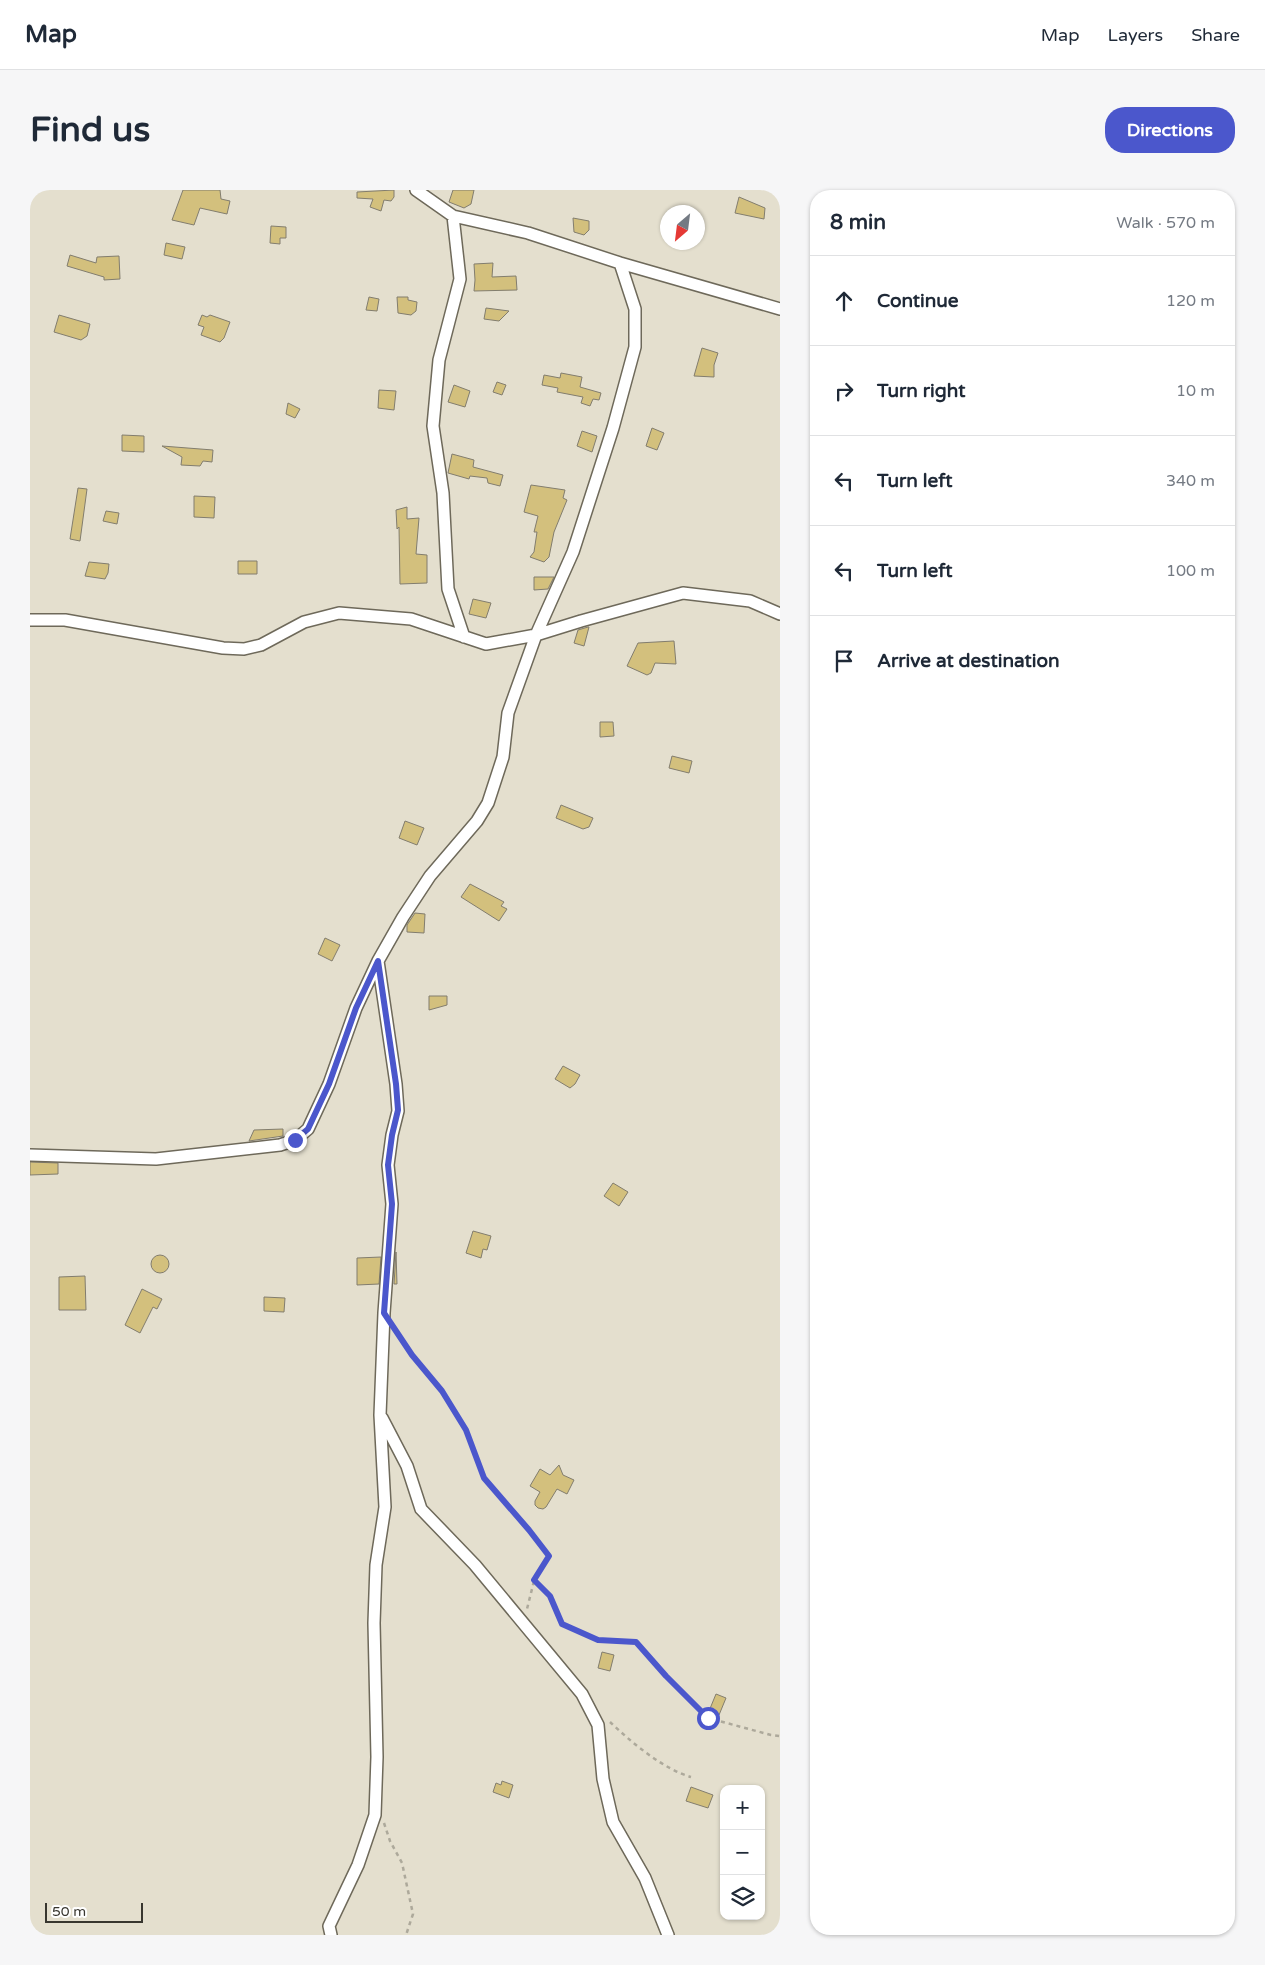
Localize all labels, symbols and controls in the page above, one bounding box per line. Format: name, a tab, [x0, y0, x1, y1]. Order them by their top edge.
text: Map	[25, 20, 77, 49]
text: Map	[1041, 24, 1080, 46]
text: Layers	[1108, 24, 1163, 46]
text: Share	[1191, 24, 1240, 46]
button: Directions	[1105, 107, 1235, 153]
text: Find us	[30, 109, 150, 151]
north arrow	[660, 205, 705, 250]
text: 8 min	[830, 210, 886, 235]
text: Walk · 570 m	[1116, 213, 1215, 233]
icon: ahead	[830, 287, 858, 315]
text: Continue	[877, 290, 959, 312]
text: 120 m	[1166, 291, 1215, 311]
icon: right	[830, 377, 858, 405]
text: Turn right	[877, 380, 965, 402]
text: 10 m	[1176, 381, 1215, 401]
icon: left	[830, 467, 858, 495]
text: Turn left	[877, 470, 953, 492]
text: 340 m	[1166, 471, 1215, 491]
icon: left	[830, 557, 858, 585]
text: Turn left	[877, 560, 953, 582]
text: 100 m	[1166, 561, 1215, 581]
icon: arrive	[830, 647, 858, 675]
text: Arrive at destination	[877, 650, 1060, 672]
route end	[284, 1129, 307, 1152]
route start	[697, 1707, 720, 1730]
map controls	[720, 1785, 765, 1920]
button: +	[720, 1785, 765, 1830]
button: −	[720, 1830, 765, 1875]
button: layers	[720, 1875, 765, 1920]
scale bar	[45, 1900, 142, 1923]
text: 50 m	[52, 1903, 86, 1920]

